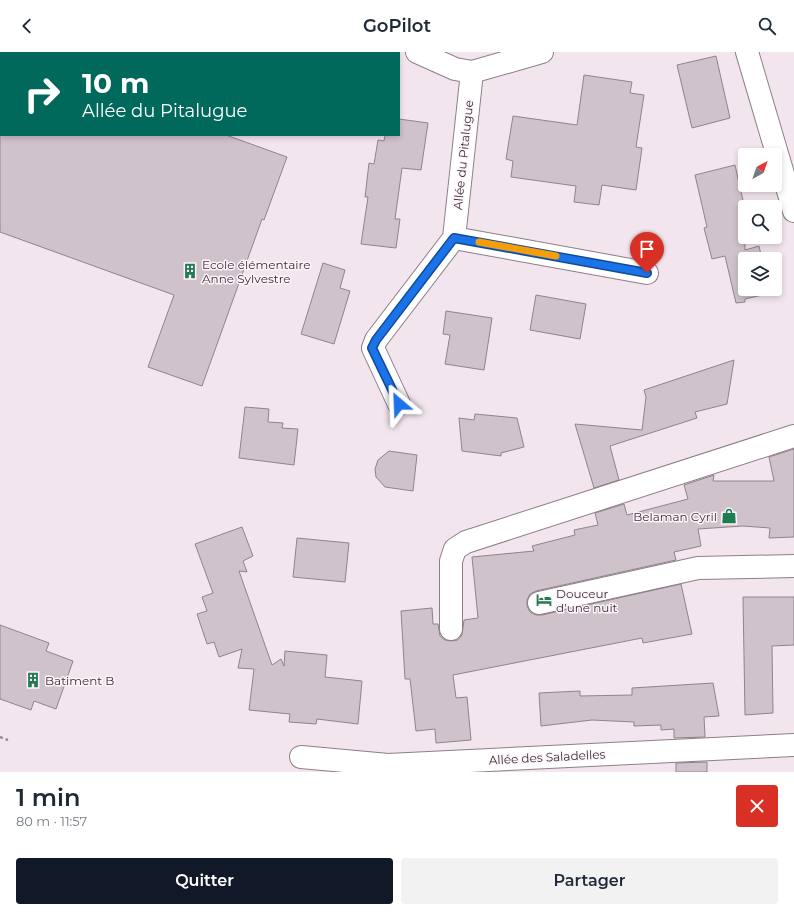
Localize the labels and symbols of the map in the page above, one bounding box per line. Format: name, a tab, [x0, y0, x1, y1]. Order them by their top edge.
street label: Allée du Pitalugue	[450, 99, 476, 211]
north arrow	[738, 148, 782, 192]
pin	[630, 232, 664, 273]
place label: Ecole élémentaire Anne Sylvestre	[202, 257, 310, 286]
building icon: Ecole élémentaire Anne Sylvestre	[181, 262, 199, 280]
position arrow	[378, 383, 420, 425]
shop icon: Belaman Cyril	[720, 507, 738, 525]
place label: Belaman Cyril	[633, 509, 717, 524]
place label: Douceur d’une nuit	[556, 586, 618, 615]
hotel icon: Douceur d’une nuit	[535, 591, 553, 609]
building icon: Batiment B	[24, 671, 42, 689]
place label: Batiment B	[45, 673, 114, 688]
street label: Allée des Saladelles	[488, 746, 606, 768]

